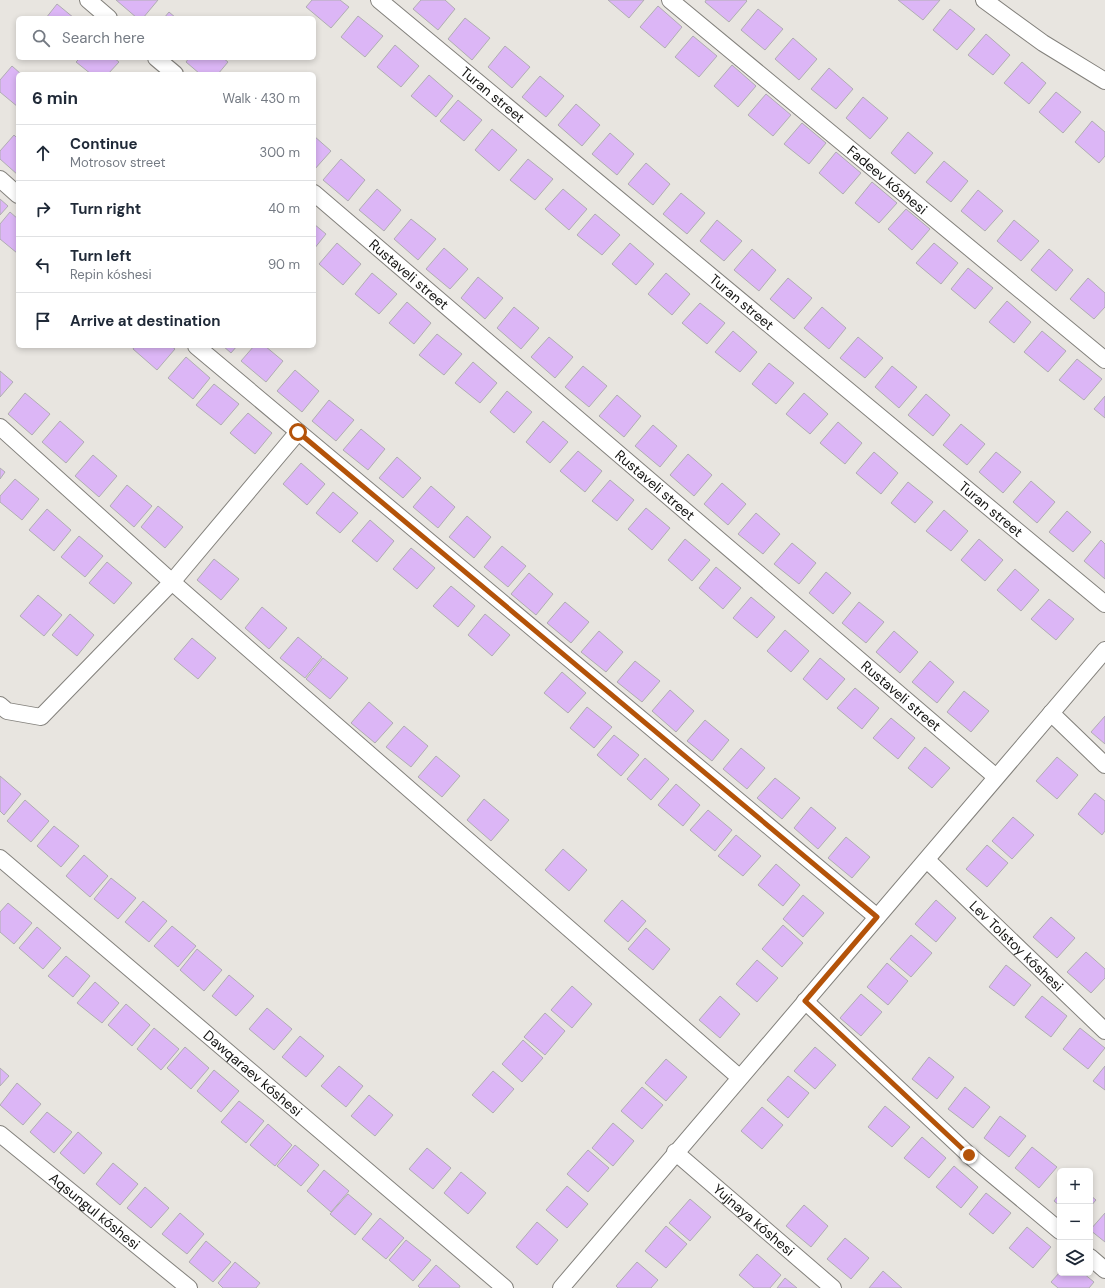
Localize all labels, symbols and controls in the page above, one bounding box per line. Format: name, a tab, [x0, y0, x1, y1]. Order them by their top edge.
search box	[16, 16, 316, 60]
icon: search	[30, 27, 52, 49]
text: Search here	[62, 28, 145, 48]
street label: Turan street	[457, 63, 529, 127]
text: 6 min	[32, 87, 78, 109]
text: Walk · 430 m	[223, 90, 300, 107]
text: Continue	[70, 134, 138, 154]
street label: Fadeev kóshesi	[844, 141, 931, 218]
icon: ahead	[32, 142, 54, 164]
text: 300 m	[259, 144, 300, 161]
text: Motrosov street	[70, 154, 166, 171]
icon: right	[32, 198, 54, 220]
text: Turn right	[70, 199, 141, 219]
text: 40 m	[268, 200, 300, 217]
street label: Rustaveli street	[365, 235, 453, 313]
text: Turn left	[70, 246, 131, 266]
icon: left	[32, 254, 54, 276]
text: 90 m	[268, 256, 300, 273]
text: Repin kóshesi	[70, 266, 152, 283]
street label: Turan street	[706, 270, 778, 334]
icon: arrive	[32, 310, 54, 332]
text: Arrive at destination	[70, 311, 221, 331]
route start	[289, 423, 307, 441]
street label: Rustaveli street	[611, 446, 699, 524]
street label: Turan street	[955, 477, 1027, 541]
street label: Rustaveli street	[858, 657, 945, 735]
street label: Lev Tolstoy kóshesi	[966, 897, 1067, 995]
street label: Dawqaraev kóshesi	[200, 1026, 306, 1120]
route end	[960, 1146, 978, 1164]
map controls	[1057, 1168, 1093, 1276]
button: +	[1057, 1168, 1093, 1204]
street label: Aqsungul kóshesi	[46, 1169, 144, 1253]
street label: Yujnaya kóshesi	[709, 1180, 798, 1260]
button: −	[1057, 1204, 1093, 1240]
button: layers	[1057, 1240, 1093, 1276]

